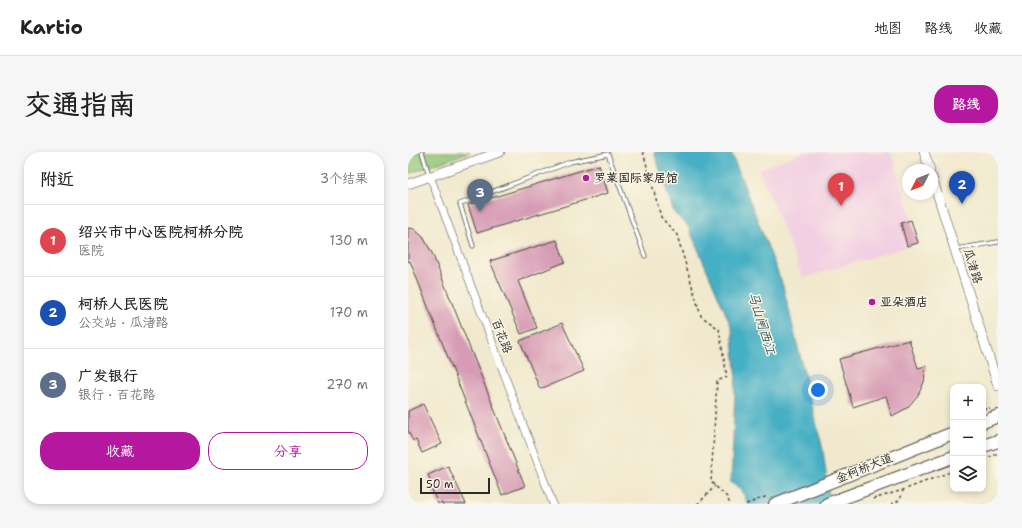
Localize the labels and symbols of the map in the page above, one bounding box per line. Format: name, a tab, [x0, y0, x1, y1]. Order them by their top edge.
north arrow	[902, 164, 938, 200]
place label: 罗莱国际家居馆	[594, 170, 678, 186]
pin: 2	[949, 171, 975, 204]
marker: 罗莱国际家居馆	[581, 173, 591, 183]
pin: 1	[828, 173, 854, 206]
pin: 3	[467, 179, 493, 212]
street label: 瓜渚路	[960, 246, 986, 286]
water label: 马山闸西江	[744, 289, 780, 358]
place label: 亚朵酒店	[880, 294, 928, 310]
marker: 亚朵酒店	[867, 297, 877, 307]
street label: 百花路	[488, 316, 516, 356]
your location	[808, 380, 828, 400]
street label: 金柯桥大道	[833, 449, 895, 487]
scale bar	[420, 476, 490, 495]

